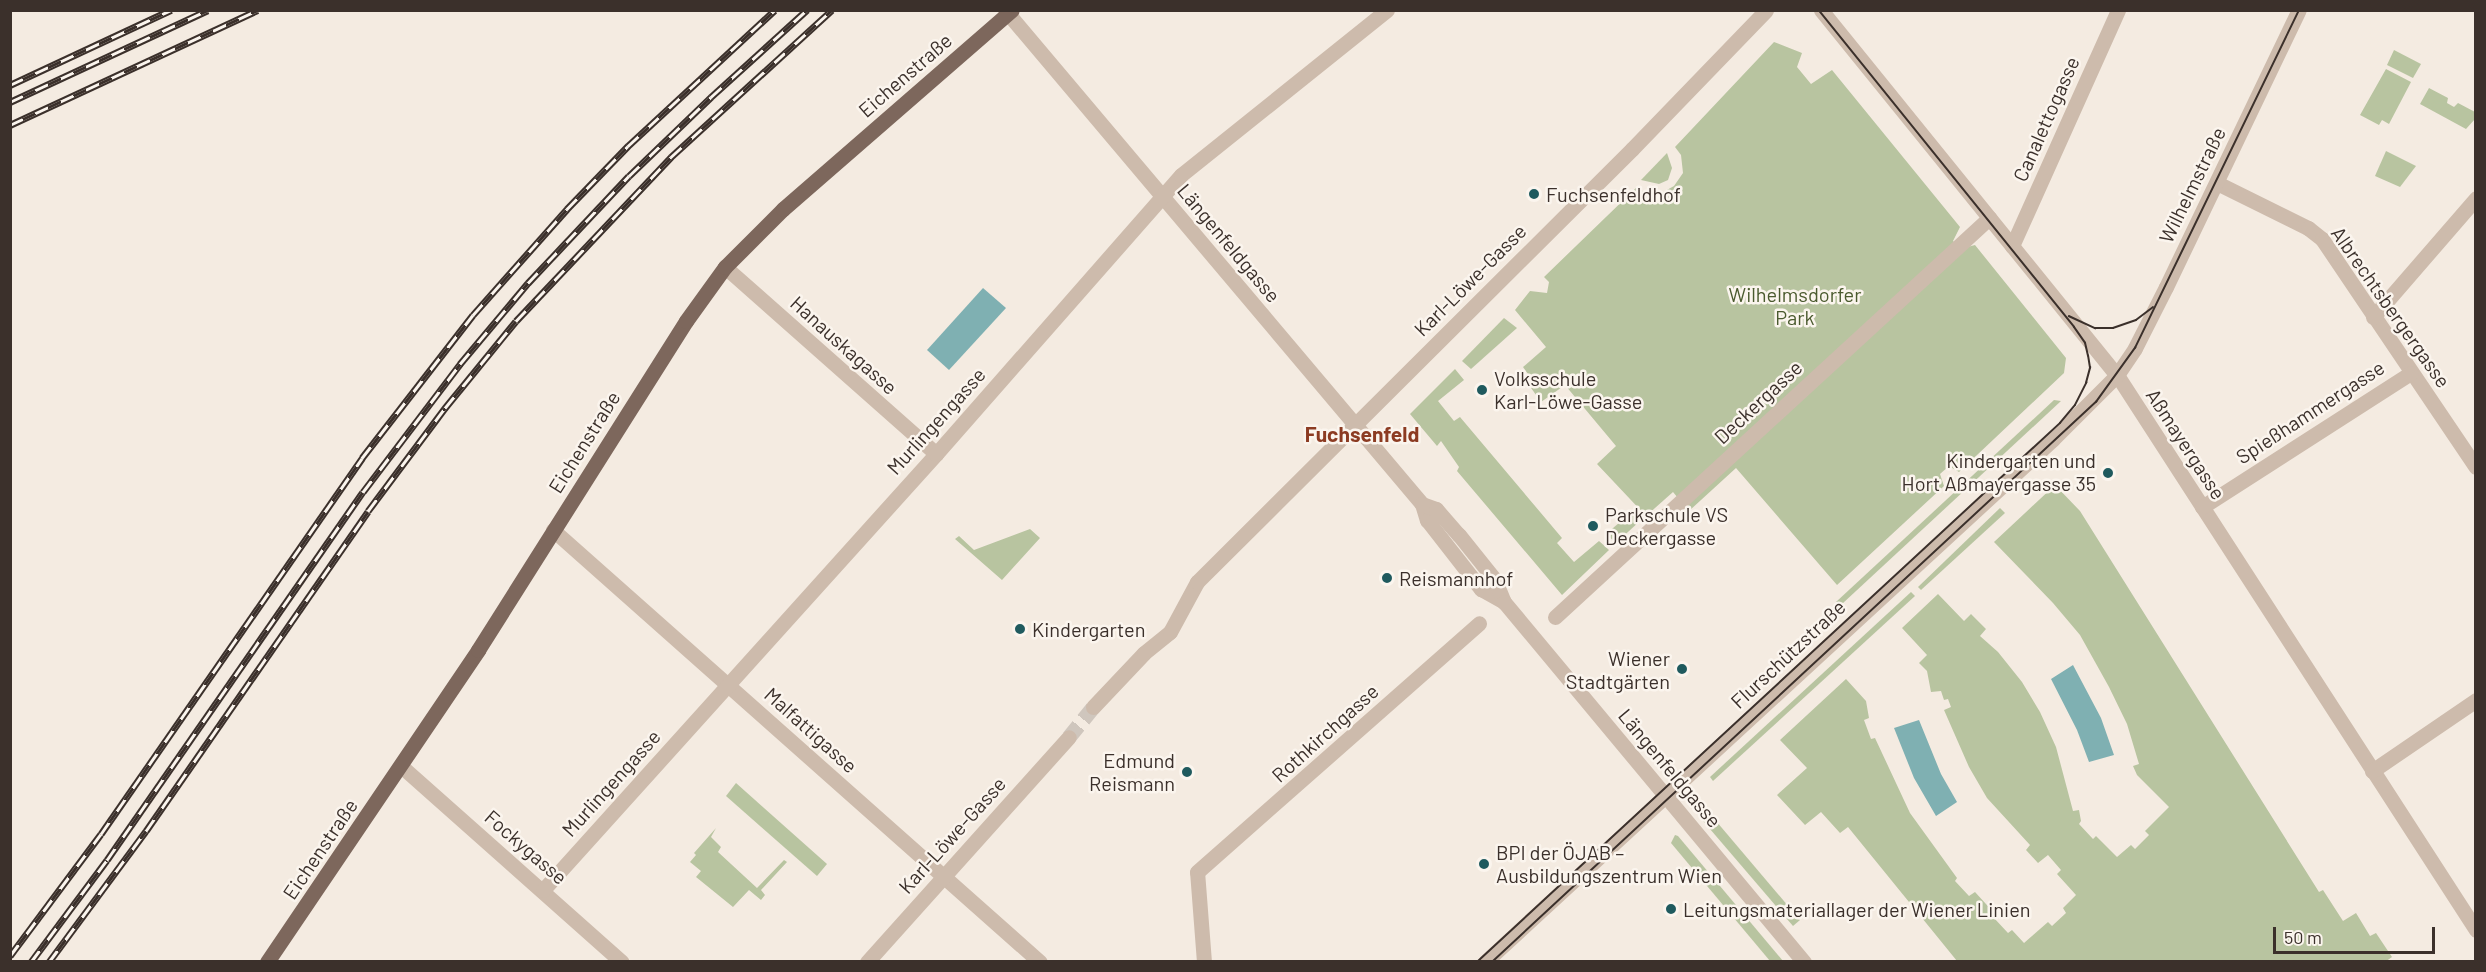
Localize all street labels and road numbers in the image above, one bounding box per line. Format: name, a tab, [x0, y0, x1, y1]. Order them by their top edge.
street label: Eichenstraße	[853, 28, 957, 122]
street label: Canalettogasse	[2008, 53, 2084, 185]
street label: Wilhelmstraße	[2154, 123, 2230, 247]
street label: Längenfeldgasse	[1172, 179, 1286, 307]
street label: Karl-Löwe-Gasse	[1409, 219, 1531, 341]
street label: Albrechtsbergergasse	[2326, 222, 2456, 392]
street label: Hanauskagasse	[786, 291, 902, 399]
street label: Deckergasse	[1709, 355, 1807, 449]
street label: Spießhammergasse	[2231, 355, 2389, 469]
street label: Murlingengasse	[882, 363, 990, 479]
street label: Aßmayergasse	[2141, 384, 2231, 504]
street label: Eichenstraße	[543, 387, 625, 497]
street label: Flurschützstraße	[1726, 595, 1850, 713]
street label: Rothkirchgasse	[1267, 679, 1383, 787]
street label: Malfattigasse	[760, 682, 862, 778]
street label: Längenfeldgasse	[1613, 704, 1727, 832]
street label: Murlingengasse	[557, 725, 665, 841]
street label: Karl-Löwe-Gasse	[893, 772, 1011, 898]
street label: Eichenstraße	[278, 794, 362, 904]
street label: Fockygasse	[480, 805, 572, 889]

